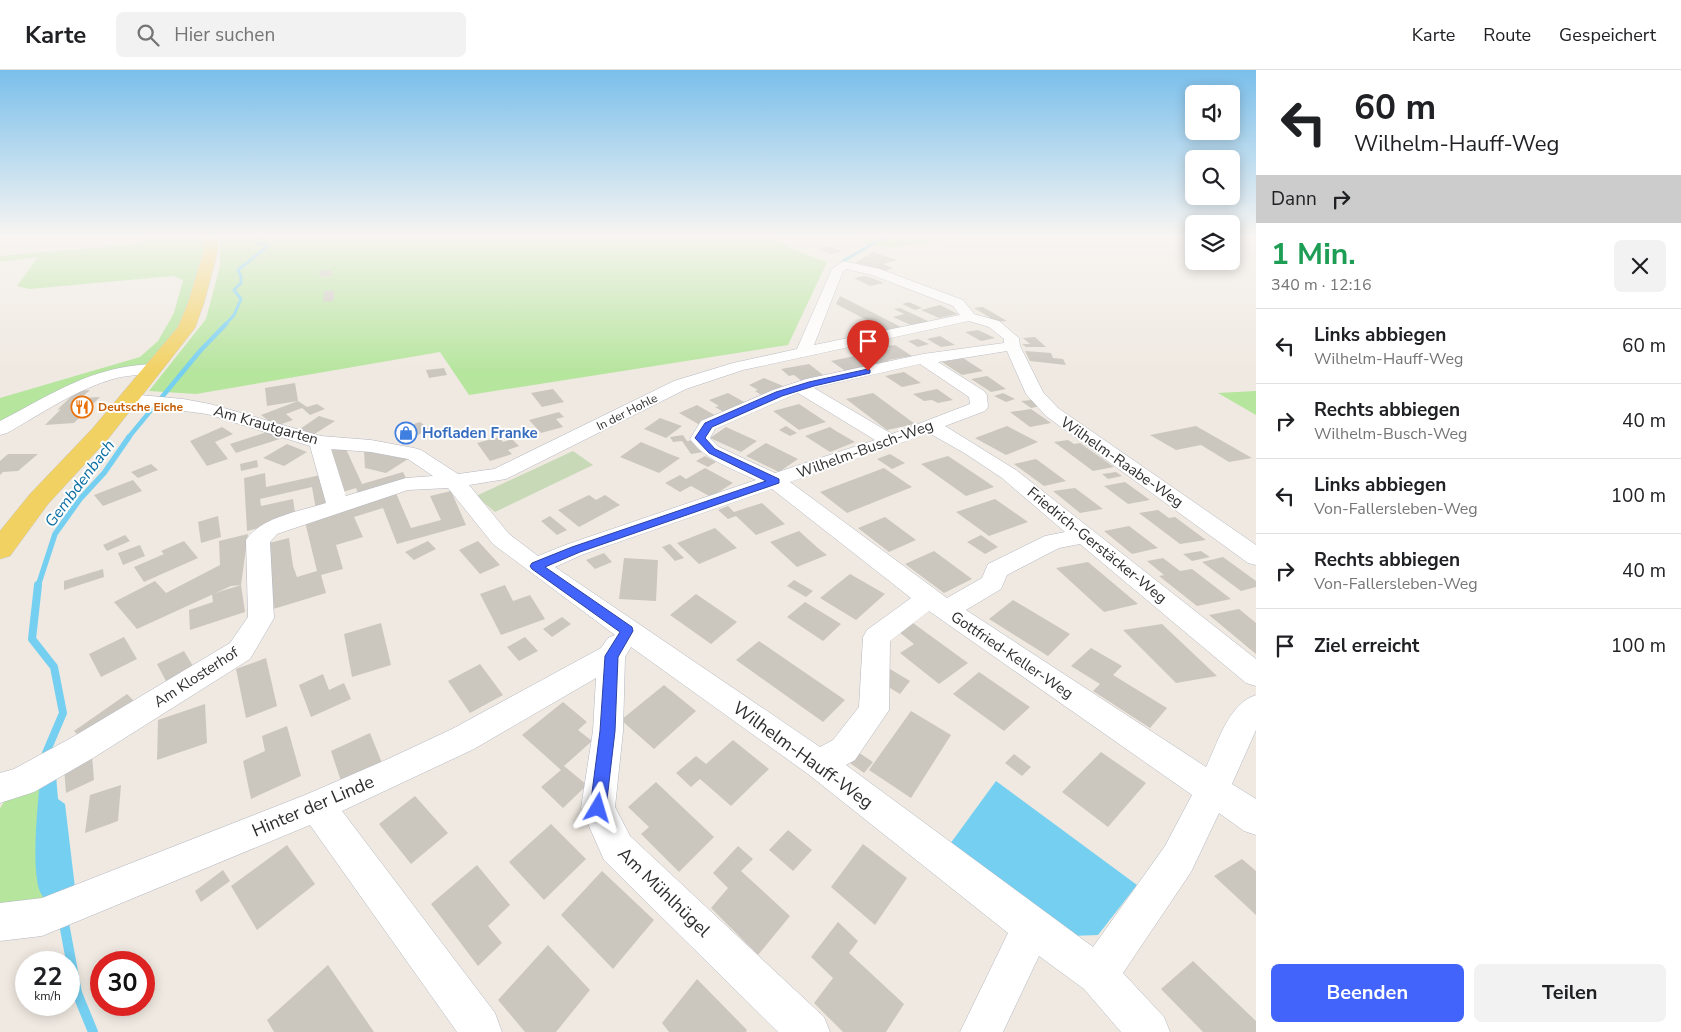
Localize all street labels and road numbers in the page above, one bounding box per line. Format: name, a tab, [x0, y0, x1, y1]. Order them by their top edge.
street label: In der Hohle	[594, 390, 660, 434]
street label: Am Krautgarten	[211, 400, 321, 450]
street label: Wilhelm-Raabe-Weg	[1057, 412, 1187, 512]
street label: Wilhelm-Busch-Weg	[794, 415, 936, 483]
street label: Friedrich-Gerstäcker-Weg	[1023, 482, 1171, 608]
street label: Gottfried-Keller-Weg	[947, 607, 1077, 703]
street label: Am Klosterhof	[150, 642, 243, 712]
street label: Wilhelm-Hauff-Weg	[728, 696, 878, 814]
street label: Hinter der Linde	[248, 769, 378, 843]
street label: Am Mühlhügel	[613, 842, 716, 943]

